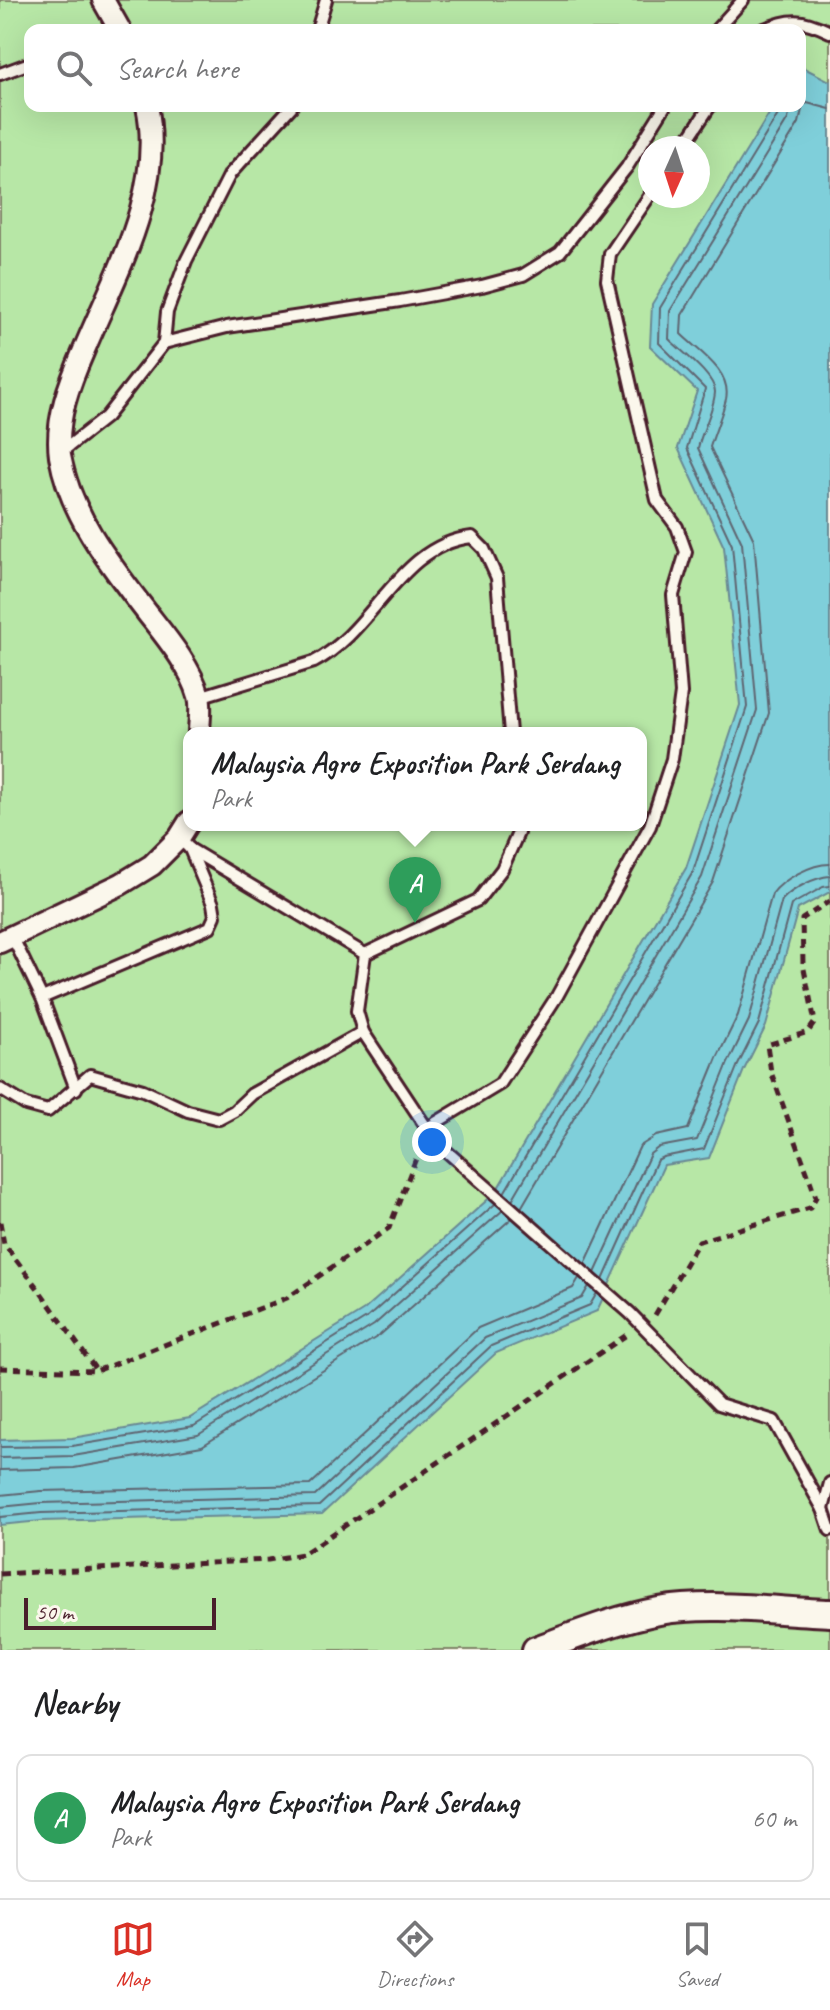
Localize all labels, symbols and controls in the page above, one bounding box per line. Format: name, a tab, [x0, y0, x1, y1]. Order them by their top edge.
search box	[24, 24, 806, 112]
icon: search	[52, 46, 96, 90]
text: Search here	[116, 49, 238, 87]
north arrow	[638, 136, 710, 208]
popup	[183, 727, 647, 831]
text: Malaysia Agro Exposition Park Serdang	[211, 744, 619, 782]
text: Park	[211, 782, 252, 815]
pin: A	[389, 857, 441, 923]
your location	[412, 1122, 452, 1162]
scale bar	[24, 1594, 216, 1630]
text: 50 m	[36, 1598, 73, 1626]
text: Nearby	[32, 1681, 118, 1724]
text: Malaysia Agro Exposition Park Serdang	[110, 1783, 519, 1821]
text: A	[53, 1802, 67, 1835]
text: 60 m	[752, 1802, 796, 1835]
text: Park	[110, 1821, 151, 1854]
tab: Map	[111, 1917, 155, 1993]
tab: Directions	[377, 1917, 453, 1993]
tab: Saved	[675, 1917, 719, 1993]

